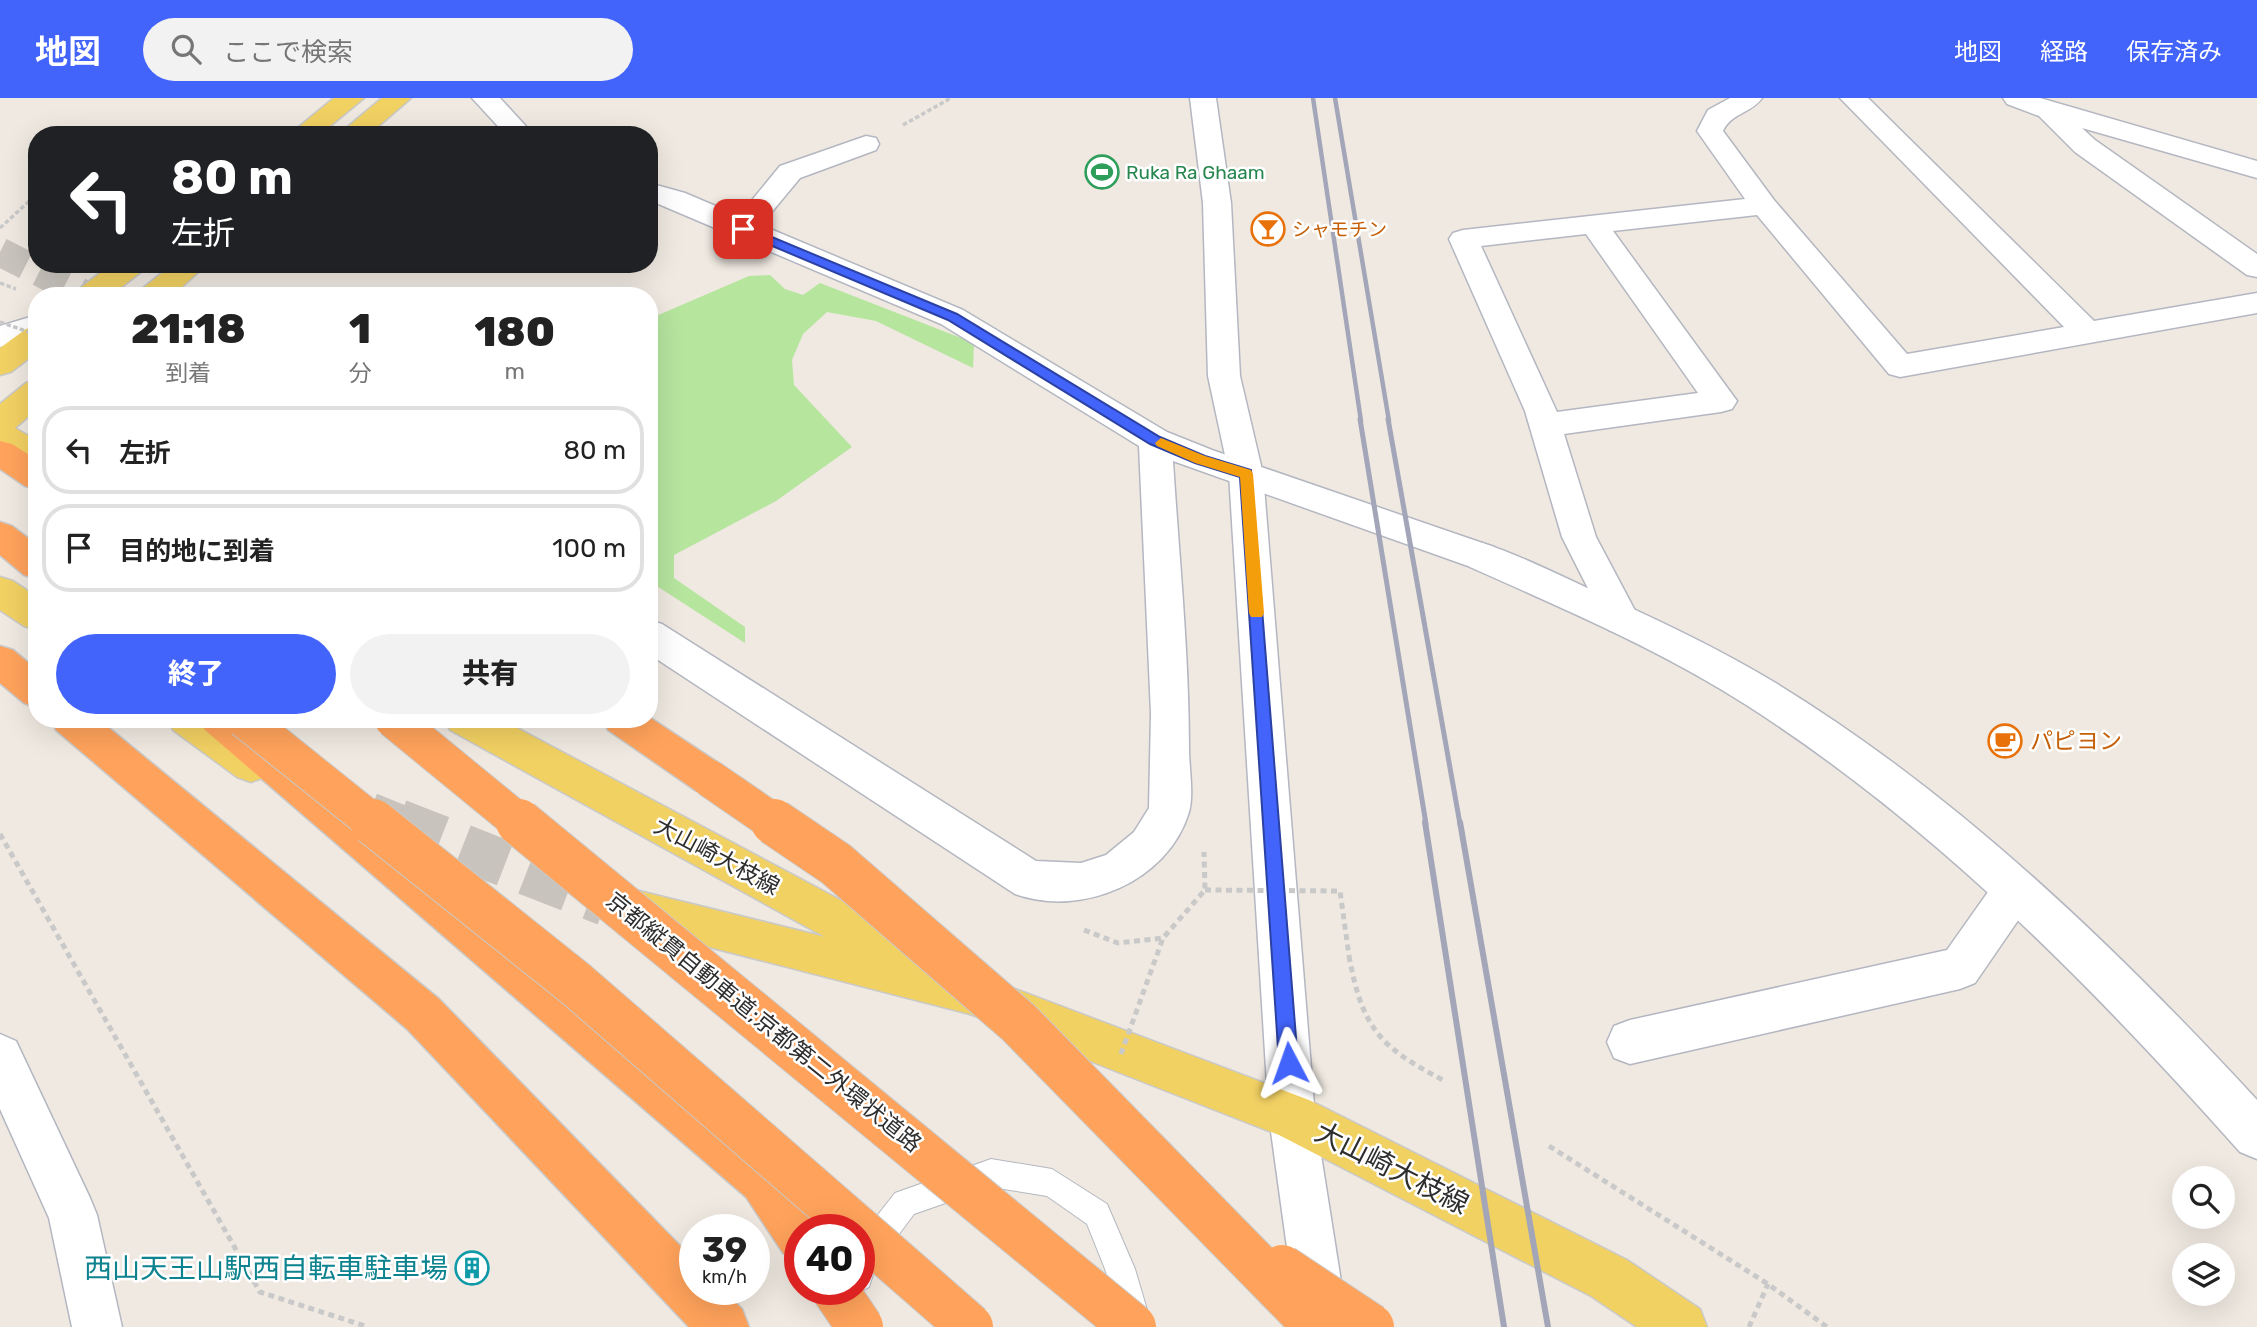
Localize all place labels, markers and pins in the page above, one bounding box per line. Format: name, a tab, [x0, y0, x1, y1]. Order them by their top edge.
sports icon: Ruka Ra Ghaam	[1083, 153, 1121, 191]
place label: Ruka Ra Ghaam	[1126, 161, 1265, 184]
pin	[713, 199, 773, 259]
bar icon: シャモチン	[1249, 210, 1287, 248]
place label: シャモチン	[1292, 218, 1387, 241]
cafe icon: パピヨン	[1986, 722, 2024, 760]
place label: パピヨン	[2030, 727, 2122, 755]
building icon: 西山天王山駅西自転車駐車場	[453, 1249, 491, 1287]
place label: 西山天王山駅西自転車駐車場	[84, 1252, 448, 1285]

